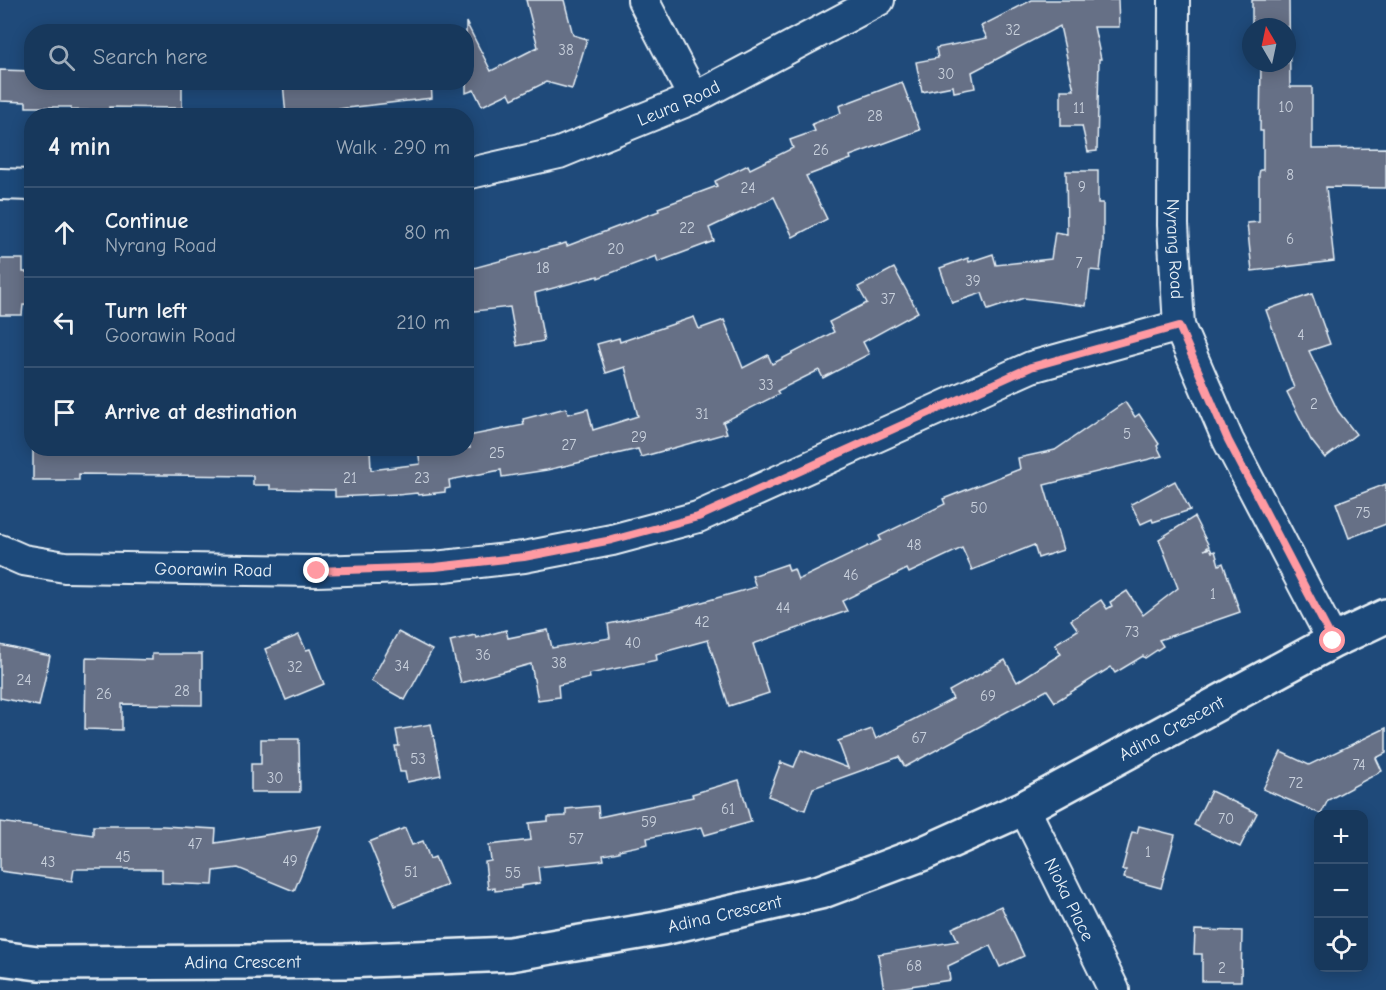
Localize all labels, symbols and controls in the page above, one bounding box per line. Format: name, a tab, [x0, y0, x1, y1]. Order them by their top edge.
north arrow	[1242, 18, 1296, 72]
house number: 32	[1005, 21, 1021, 39]
search box	[24, 24, 474, 90]
icon: search	[45, 41, 78, 74]
house number: 38	[558, 41, 574, 59]
text: Search here	[93, 44, 208, 70]
house number: 30	[938, 65, 954, 83]
street label: Leura Road	[634, 76, 724, 130]
house number: 10	[1278, 98, 1294, 116]
house number: 11	[1073, 99, 1085, 117]
house number: 28	[867, 107, 883, 125]
text: 4 min	[48, 132, 111, 162]
text: Walk · 290 m	[336, 136, 450, 159]
house number: 26	[813, 141, 829, 159]
house number: 8	[1286, 166, 1294, 184]
house number: 9	[1078, 178, 1086, 196]
house number: 24	[740, 179, 756, 197]
street label: Nyrang Road	[1162, 199, 1188, 300]
text: Continue	[105, 208, 188, 234]
icon: ahead	[48, 216, 81, 249]
house number: 22	[679, 219, 695, 237]
text: 80 m	[404, 221, 450, 244]
house number: 6	[1286, 230, 1294, 248]
text: Nyrang Road	[105, 234, 217, 257]
house number: 20	[608, 240, 624, 258]
house number: 7	[1075, 254, 1083, 272]
house number: 18	[536, 259, 550, 277]
house number: 39	[965, 272, 981, 290]
house number: 37	[881, 290, 895, 308]
text: Turn left	[105, 298, 187, 324]
icon: left	[48, 306, 81, 339]
text: 210 m	[396, 311, 450, 334]
text: Goorawin Road	[105, 324, 236, 347]
house number: 4	[1297, 326, 1305, 344]
house number: 33	[758, 376, 774, 394]
house number: 2	[1310, 395, 1318, 413]
icon: arrive	[48, 396, 81, 429]
text: Arrive at destination	[105, 399, 297, 425]
house number: 31	[695, 405, 709, 423]
house number: 5	[1123, 425, 1131, 443]
house number: 29	[631, 428, 647, 446]
house number: 27	[562, 436, 576, 454]
house number: 25	[489, 444, 505, 462]
house number: 21	[343, 469, 357, 487]
house number: 23	[414, 469, 430, 487]
house number: 50	[970, 499, 988, 517]
house number: 75	[1355, 504, 1371, 522]
house number: 48	[907, 536, 922, 554]
route end	[303, 557, 329, 583]
street label: Goorawin Road	[154, 558, 272, 581]
house number: 46	[843, 566, 859, 584]
house number: 1	[1210, 585, 1216, 603]
house number: 44	[776, 599, 790, 617]
house number: 42	[694, 613, 710, 631]
house number: 73	[1125, 623, 1139, 641]
route start	[1319, 627, 1345, 653]
house number: 40	[625, 634, 641, 652]
house number: 36	[475, 646, 491, 664]
house number: 38	[551, 654, 567, 672]
house number: 34	[395, 657, 409, 675]
house number: 32	[287, 658, 303, 676]
house number: 24	[16, 671, 32, 689]
house number: 28	[174, 682, 190, 700]
house number: 26	[96, 685, 112, 703]
house number: 69	[980, 687, 996, 705]
street label: Adina Crescent	[1115, 691, 1228, 765]
house number: 67	[911, 729, 927, 747]
house number: 53	[410, 750, 426, 768]
house number: 74	[1352, 756, 1366, 774]
house number: 30	[267, 769, 283, 787]
house number: 72	[1289, 774, 1303, 792]
house number: 61	[721, 800, 735, 818]
house number: 70	[1218, 810, 1234, 828]
map controls	[1314, 810, 1368, 972]
button: +	[1314, 810, 1368, 864]
house number: 59	[641, 813, 657, 831]
house number: 57	[568, 830, 584, 848]
house number: 47	[188, 835, 202, 853]
house number: 1	[1145, 843, 1151, 861]
house number: 45	[115, 848, 131, 866]
house number: 49	[282, 852, 298, 870]
house number: 43	[41, 853, 55, 871]
street label: Nioka Place	[1040, 854, 1099, 945]
house number: 51	[404, 863, 418, 881]
house number: 55	[505, 864, 521, 882]
button: −	[1314, 864, 1368, 918]
street label: Adina Crescent	[666, 890, 785, 937]
button: locate	[1314, 918, 1368, 972]
street label: Adina Crescent	[184, 951, 302, 973]
house number: 68	[906, 957, 922, 975]
house number: 2	[1218, 959, 1226, 977]

